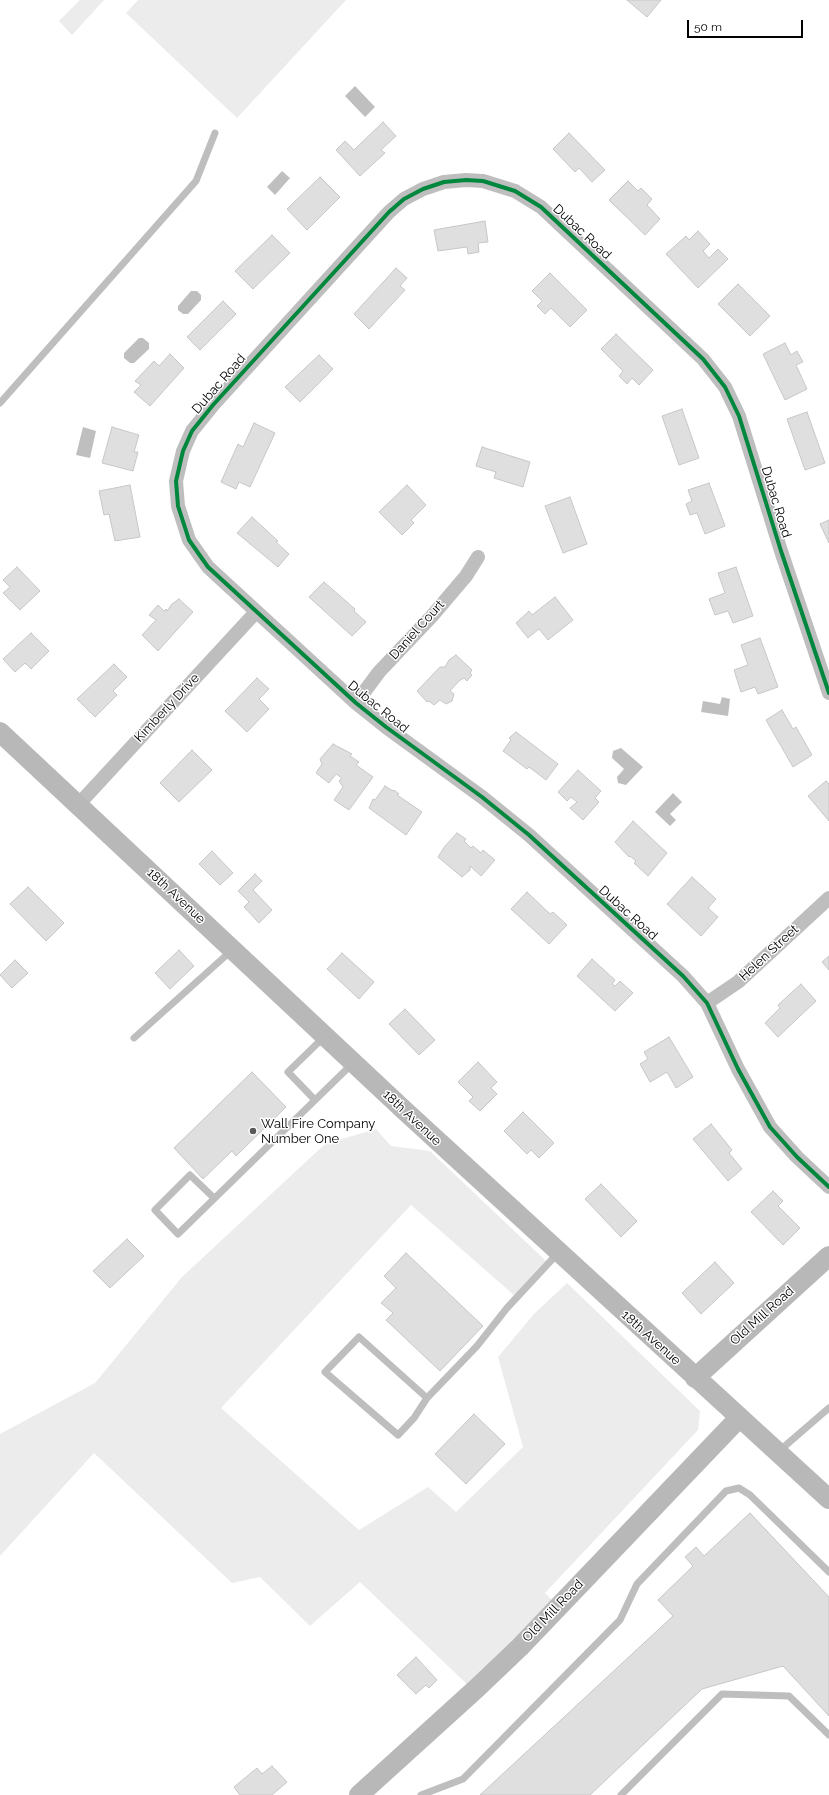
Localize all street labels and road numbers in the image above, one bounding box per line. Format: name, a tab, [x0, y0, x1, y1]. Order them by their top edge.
street label: Dubac Road	[550, 201, 614, 263]
street label: Dubac Road	[189, 351, 249, 417]
street label: Dubac Road	[758, 464, 794, 540]
street label: Daniel Court	[386, 597, 448, 663]
street label: Kimberly Drive	[131, 670, 203, 746]
street label: Dubac Road	[344, 678, 412, 736]
street label: 18th Avenue	[144, 865, 208, 927]
street label: Dubac Road	[595, 883, 661, 943]
street label: Helen Street	[736, 922, 802, 984]
street label: 18th Avenue	[380, 1087, 444, 1149]
street label: Old Mill Road	[727, 1283, 797, 1349]
street label: 18th Avenue	[618, 1307, 684, 1369]
street label: Old Mill Road	[519, 1577, 587, 1645]

